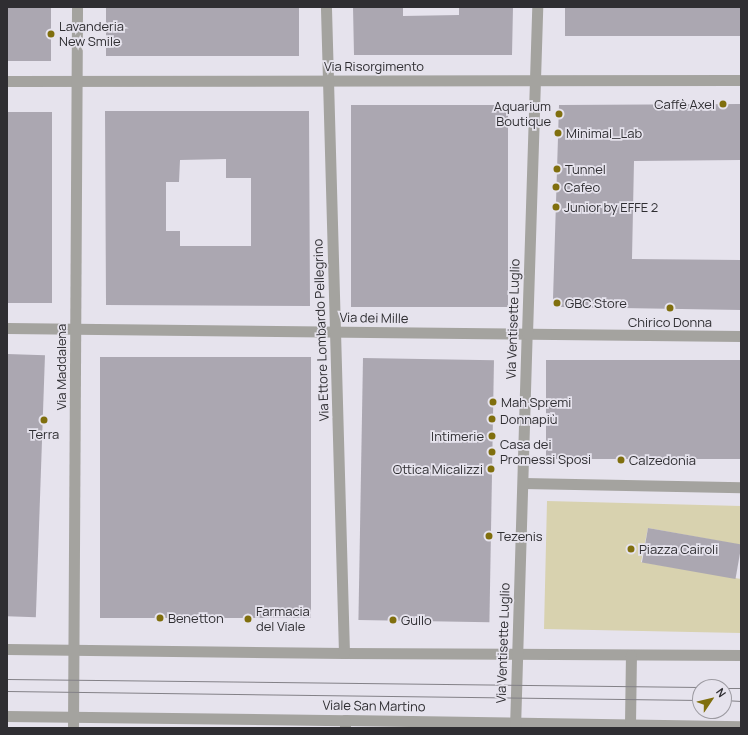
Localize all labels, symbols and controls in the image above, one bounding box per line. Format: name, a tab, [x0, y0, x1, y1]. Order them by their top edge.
place label: Lavanderia New Smile	[59, 19, 124, 50]
marker: Lavanderia New Smile	[46, 29, 56, 39]
street label: Via Risorgimento	[324, 58, 424, 74]
place label: Caffè Axel	[654, 96, 715, 112]
place label: Aquarium Boutique	[494, 99, 551, 130]
marker: Caffè Axel	[718, 99, 728, 109]
marker: Aquarium Boutique	[554, 109, 564, 119]
place label: Minimal_Lab	[566, 125, 642, 141]
marker: Minimal_Lab	[553, 128, 563, 138]
place label: Tunnel	[565, 161, 606, 177]
marker: Tunnel	[552, 164, 562, 174]
place label: Cafeo	[564, 179, 600, 195]
marker: Cafeo	[551, 182, 561, 192]
place label: Junior by EFFE 2	[564, 199, 658, 215]
marker: Junior by EFFE 2	[551, 202, 561, 212]
street label: Via Ettore Lombardo Pellegrino	[310, 238, 332, 422]
street label: Via Ventisette Luglio	[503, 258, 523, 380]
place label: GBC Store	[565, 295, 627, 311]
marker: GBC Store	[552, 298, 562, 308]
marker: Chirico Donna	[665, 303, 675, 313]
street label: Via dei Mille	[339, 310, 409, 326]
place label: Chirico Donna	[628, 314, 712, 330]
street label: Via Maddalena	[53, 324, 69, 410]
place label: Mah Spremi	[501, 394, 571, 410]
marker: Mah Spremi	[488, 397, 498, 407]
place label: Donnapiù	[500, 411, 558, 427]
marker: Donnapiù	[487, 414, 497, 424]
marker: Terra	[39, 415, 49, 425]
place label: Terra	[29, 426, 59, 442]
place label: Intimerie	[431, 428, 484, 444]
marker: Intimerie	[487, 431, 497, 441]
place label: Casa dei Promessi Sposi	[500, 437, 591, 468]
marker: Casa dei Promessi Sposi	[487, 447, 497, 457]
place label: Calzedonia	[629, 452, 696, 468]
marker: Calzedonia	[616, 455, 626, 465]
place label: Ottica Micalizzi	[393, 461, 483, 477]
marker: Ottica Micalizzi	[486, 464, 496, 474]
place label: Tezenis	[497, 528, 543, 544]
marker: Tezenis	[484, 531, 494, 541]
place label: Piazza Cairoli	[639, 541, 718, 557]
marker: Piazza Cairoli	[626, 544, 636, 554]
street label: Via Ventisette Luglio	[493, 582, 513, 704]
place label: Farmacia del Viale	[256, 604, 310, 635]
place label: Benetton	[168, 610, 224, 626]
place label: Gullo	[401, 612, 432, 628]
marker: Benetton	[155, 613, 165, 623]
marker: Farmacia del Viale	[243, 614, 253, 624]
marker: Gullo	[388, 615, 398, 625]
north arrow	[692, 679, 732, 719]
text: N	[713, 685, 730, 700]
street label: Viale San Martino	[322, 697, 426, 715]

